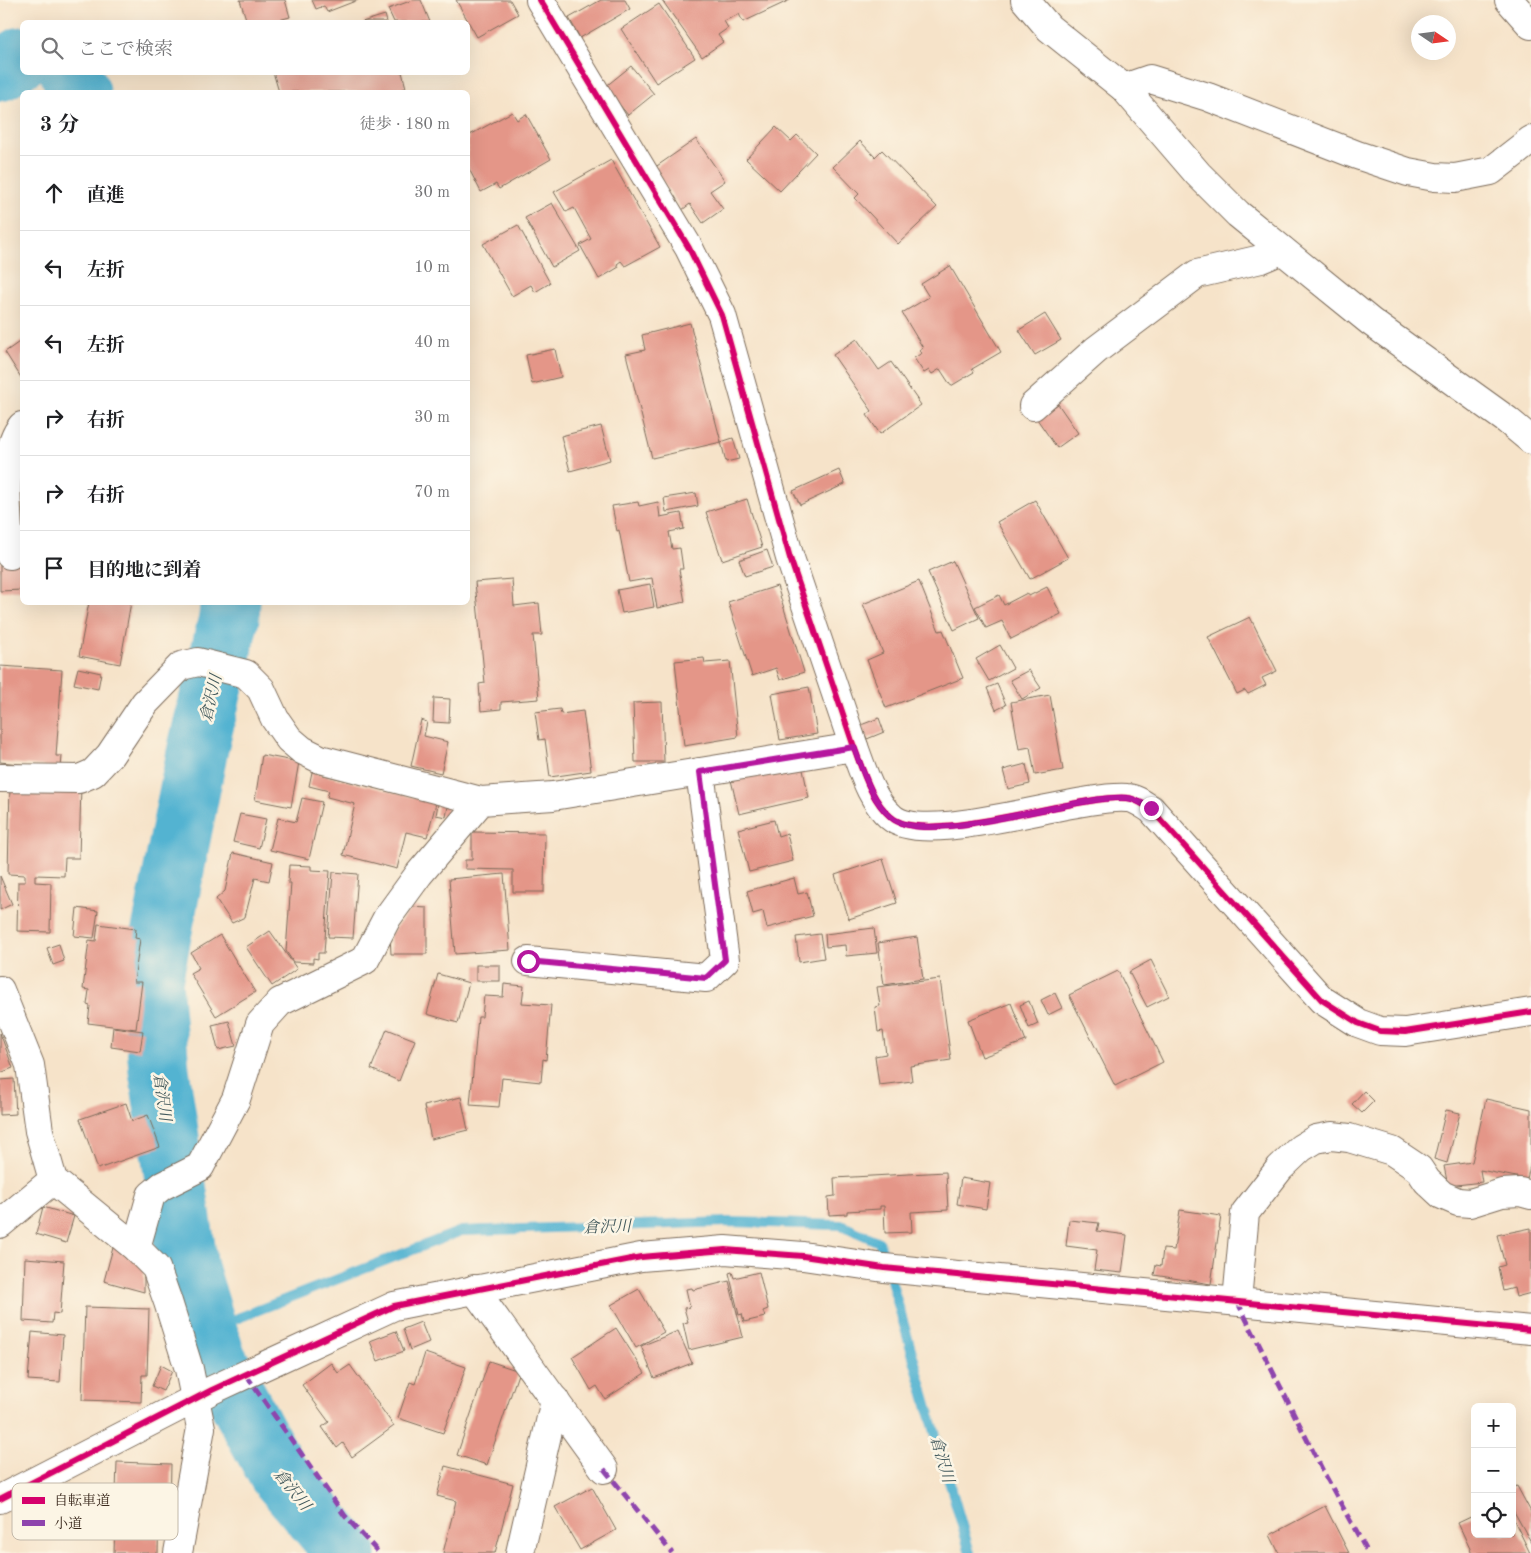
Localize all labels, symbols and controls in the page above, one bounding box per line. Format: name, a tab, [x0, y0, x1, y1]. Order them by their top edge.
north arrow	[1411, 15, 1456, 60]
search box	[20, 20, 470, 75]
icon: search	[38, 34, 66, 62]
text: ここで検索	[78, 41, 173, 60]
text: 3 分	[40, 115, 79, 136]
text: 徒歩 · 180 m	[360, 117, 450, 133]
icon: ahead	[40, 179, 68, 207]
text: 30 m	[414, 185, 450, 201]
text: 直進	[87, 187, 125, 206]
icon: left	[40, 254, 68, 282]
text: 10 m	[414, 260, 450, 276]
text: 左折	[87, 262, 125, 281]
icon: left	[40, 329, 68, 357]
text: 40 m	[414, 335, 450, 351]
text: 左折	[87, 337, 125, 356]
icon: right	[40, 404, 68, 432]
text: 30 m	[414, 410, 450, 426]
text: 右折	[87, 412, 125, 431]
icon: right	[40, 479, 68, 507]
text: 70 m	[414, 485, 450, 501]
text: 右折	[87, 487, 125, 506]
icon: arrive	[40, 554, 68, 582]
text: 目的地に到着	[87, 562, 201, 581]
water label: 倉沢川	[197, 671, 226, 724]
route end	[1140, 797, 1163, 820]
route start	[517, 950, 540, 973]
water label: 倉沢川	[150, 1072, 175, 1124]
water label: 倉沢川	[583, 1217, 633, 1237]
map controls	[1471, 1403, 1516, 1538]
button: +	[1471, 1403, 1516, 1448]
water label: 倉沢川	[927, 1434, 958, 1487]
button: −	[1471, 1448, 1516, 1493]
water label: 倉沢川	[270, 1465, 316, 1515]
legend	[12, 1483, 178, 1540]
text: 自転車道	[54, 1493, 110, 1508]
button: locate	[1471, 1493, 1516, 1538]
text: 小道	[54, 1516, 82, 1531]

